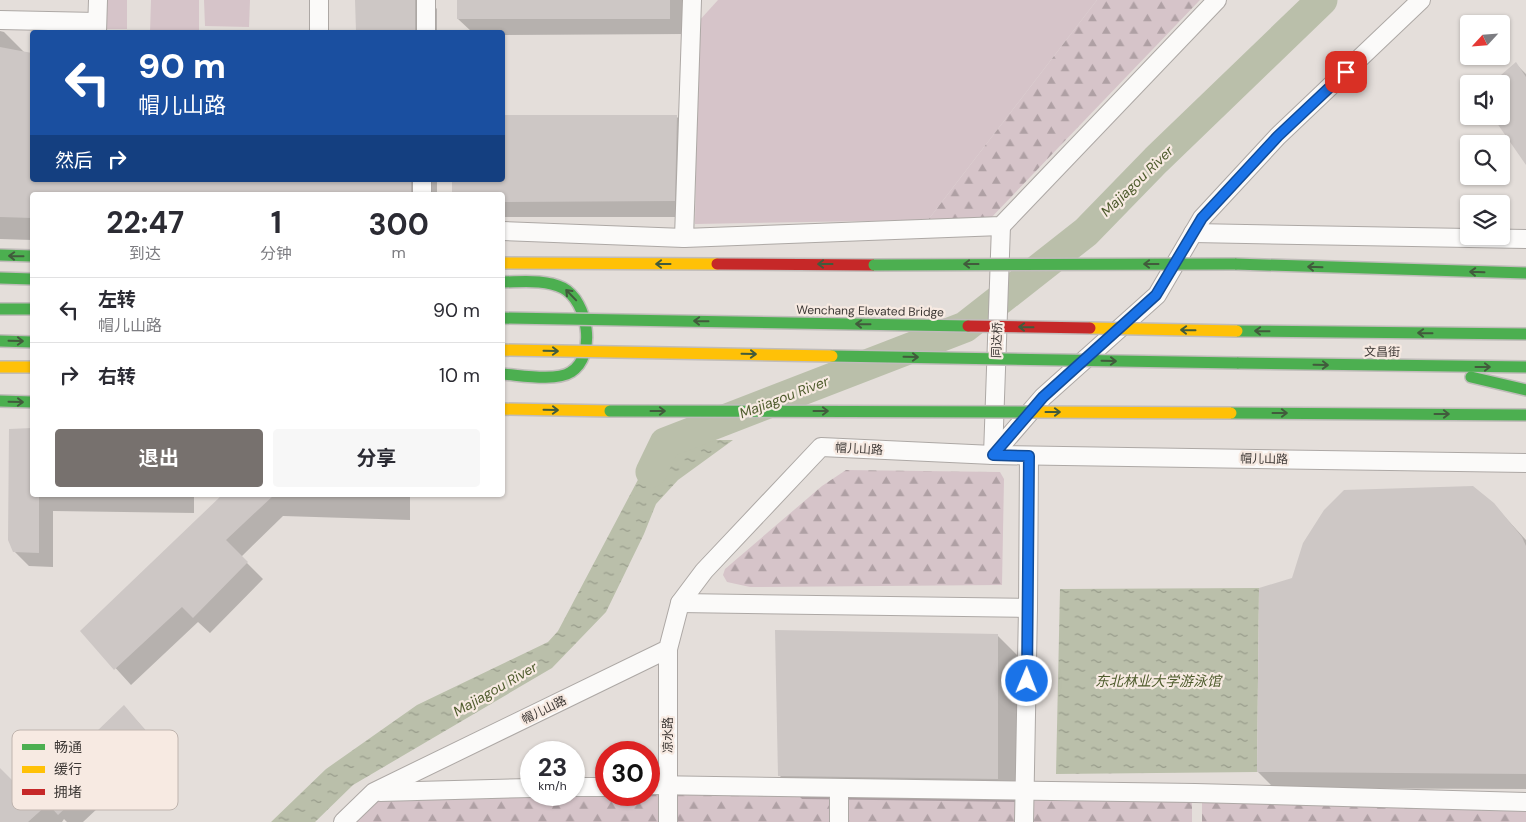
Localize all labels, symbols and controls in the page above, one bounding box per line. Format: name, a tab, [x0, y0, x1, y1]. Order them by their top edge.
north arrow	[1460, 15, 1510, 65]
map controls	[1460, 15, 1510, 245]
text: 90 m	[138, 43, 226, 89]
icon: left	[55, 50, 120, 115]
pin	[1325, 51, 1367, 93]
icon: arrive	[1332, 58, 1360, 86]
button: sound	[1460, 75, 1510, 125]
text: 帽儿山路	[138, 91, 226, 120]
button: search	[1460, 135, 1510, 185]
water label: Majiagou River	[1097, 141, 1178, 220]
icon: right	[103, 145, 131, 173]
text: 然后	[55, 148, 93, 173]
button: layers	[1460, 195, 1510, 245]
text: 22:47	[106, 203, 184, 242]
text: 1	[271, 203, 282, 242]
text: 300	[368, 205, 429, 244]
text: m	[391, 242, 406, 263]
text: 到达	[129, 243, 161, 264]
text: 分钟	[260, 243, 292, 264]
one-way arrow	[9, 251, 25, 261]
one-way arrow	[655, 259, 672, 269]
one-way arrow	[818, 259, 834, 269]
one-way arrow	[963, 259, 980, 269]
one-way arrow	[1143, 259, 1160, 269]
one-way arrow	[1307, 262, 1323, 271]
one-way arrow	[1470, 267, 1486, 276]
text: 左转	[98, 287, 136, 312]
one-way arrow	[565, 289, 577, 301]
icon: left	[55, 296, 83, 324]
text: 90 m	[433, 298, 480, 323]
street label: Wenchang Elevated Bridge	[796, 302, 944, 320]
text: 帽儿山路	[98, 315, 162, 336]
one-way arrow	[693, 317, 709, 326]
one-way arrow	[856, 319, 872, 329]
street label: 同达桥	[988, 322, 1006, 358]
one-way arrow	[1018, 322, 1034, 332]
one-way arrow	[1181, 325, 1197, 335]
one-way arrow	[1255, 326, 1271, 336]
one-way arrow	[1417, 328, 1434, 338]
one-way arrow	[8, 336, 24, 346]
street label: 文昌街	[1364, 344, 1400, 360]
one-way arrow	[542, 346, 559, 356]
one-way arrow	[740, 349, 756, 359]
one-way arrow	[902, 352, 919, 362]
one-way arrow	[1100, 356, 1116, 365]
one-way arrow	[1312, 360, 1328, 370]
icon: right	[55, 361, 83, 389]
one-way arrow	[1474, 362, 1491, 372]
text: 10 m	[439, 363, 480, 388]
text: 右转	[98, 364, 136, 389]
water label: Majiagou River	[737, 371, 832, 422]
one-way arrow	[8, 397, 24, 407]
one-way arrow	[542, 405, 559, 415]
one-way arrow	[650, 406, 666, 416]
one-way arrow	[812, 406, 829, 416]
one-way arrow	[1045, 407, 1061, 417]
one-way arrow	[1272, 408, 1288, 418]
one-way arrow	[1434, 409, 1450, 419]
button: 退出	[55, 429, 263, 487]
button: 分享	[273, 429, 480, 487]
street label: 帽儿山路	[835, 440, 883, 458]
street label: 帽儿山路	[1240, 451, 1288, 467]
position arrow	[1000, 654, 1052, 706]
water label: Majiagou River	[450, 657, 541, 720]
water label: 东北林业大学游泳馆	[1095, 672, 1223, 690]
street label: 帽儿山路	[519, 692, 569, 728]
street label: 凉水路	[660, 717, 676, 753]
legend	[12, 730, 178, 810]
text: 畅通	[54, 738, 82, 756]
speed limit sign: 30	[595, 741, 660, 806]
text: 23	[538, 751, 567, 784]
text: 缓行	[54, 760, 82, 778]
text: km/h	[538, 778, 567, 794]
text: 拥堵	[54, 783, 82, 801]

